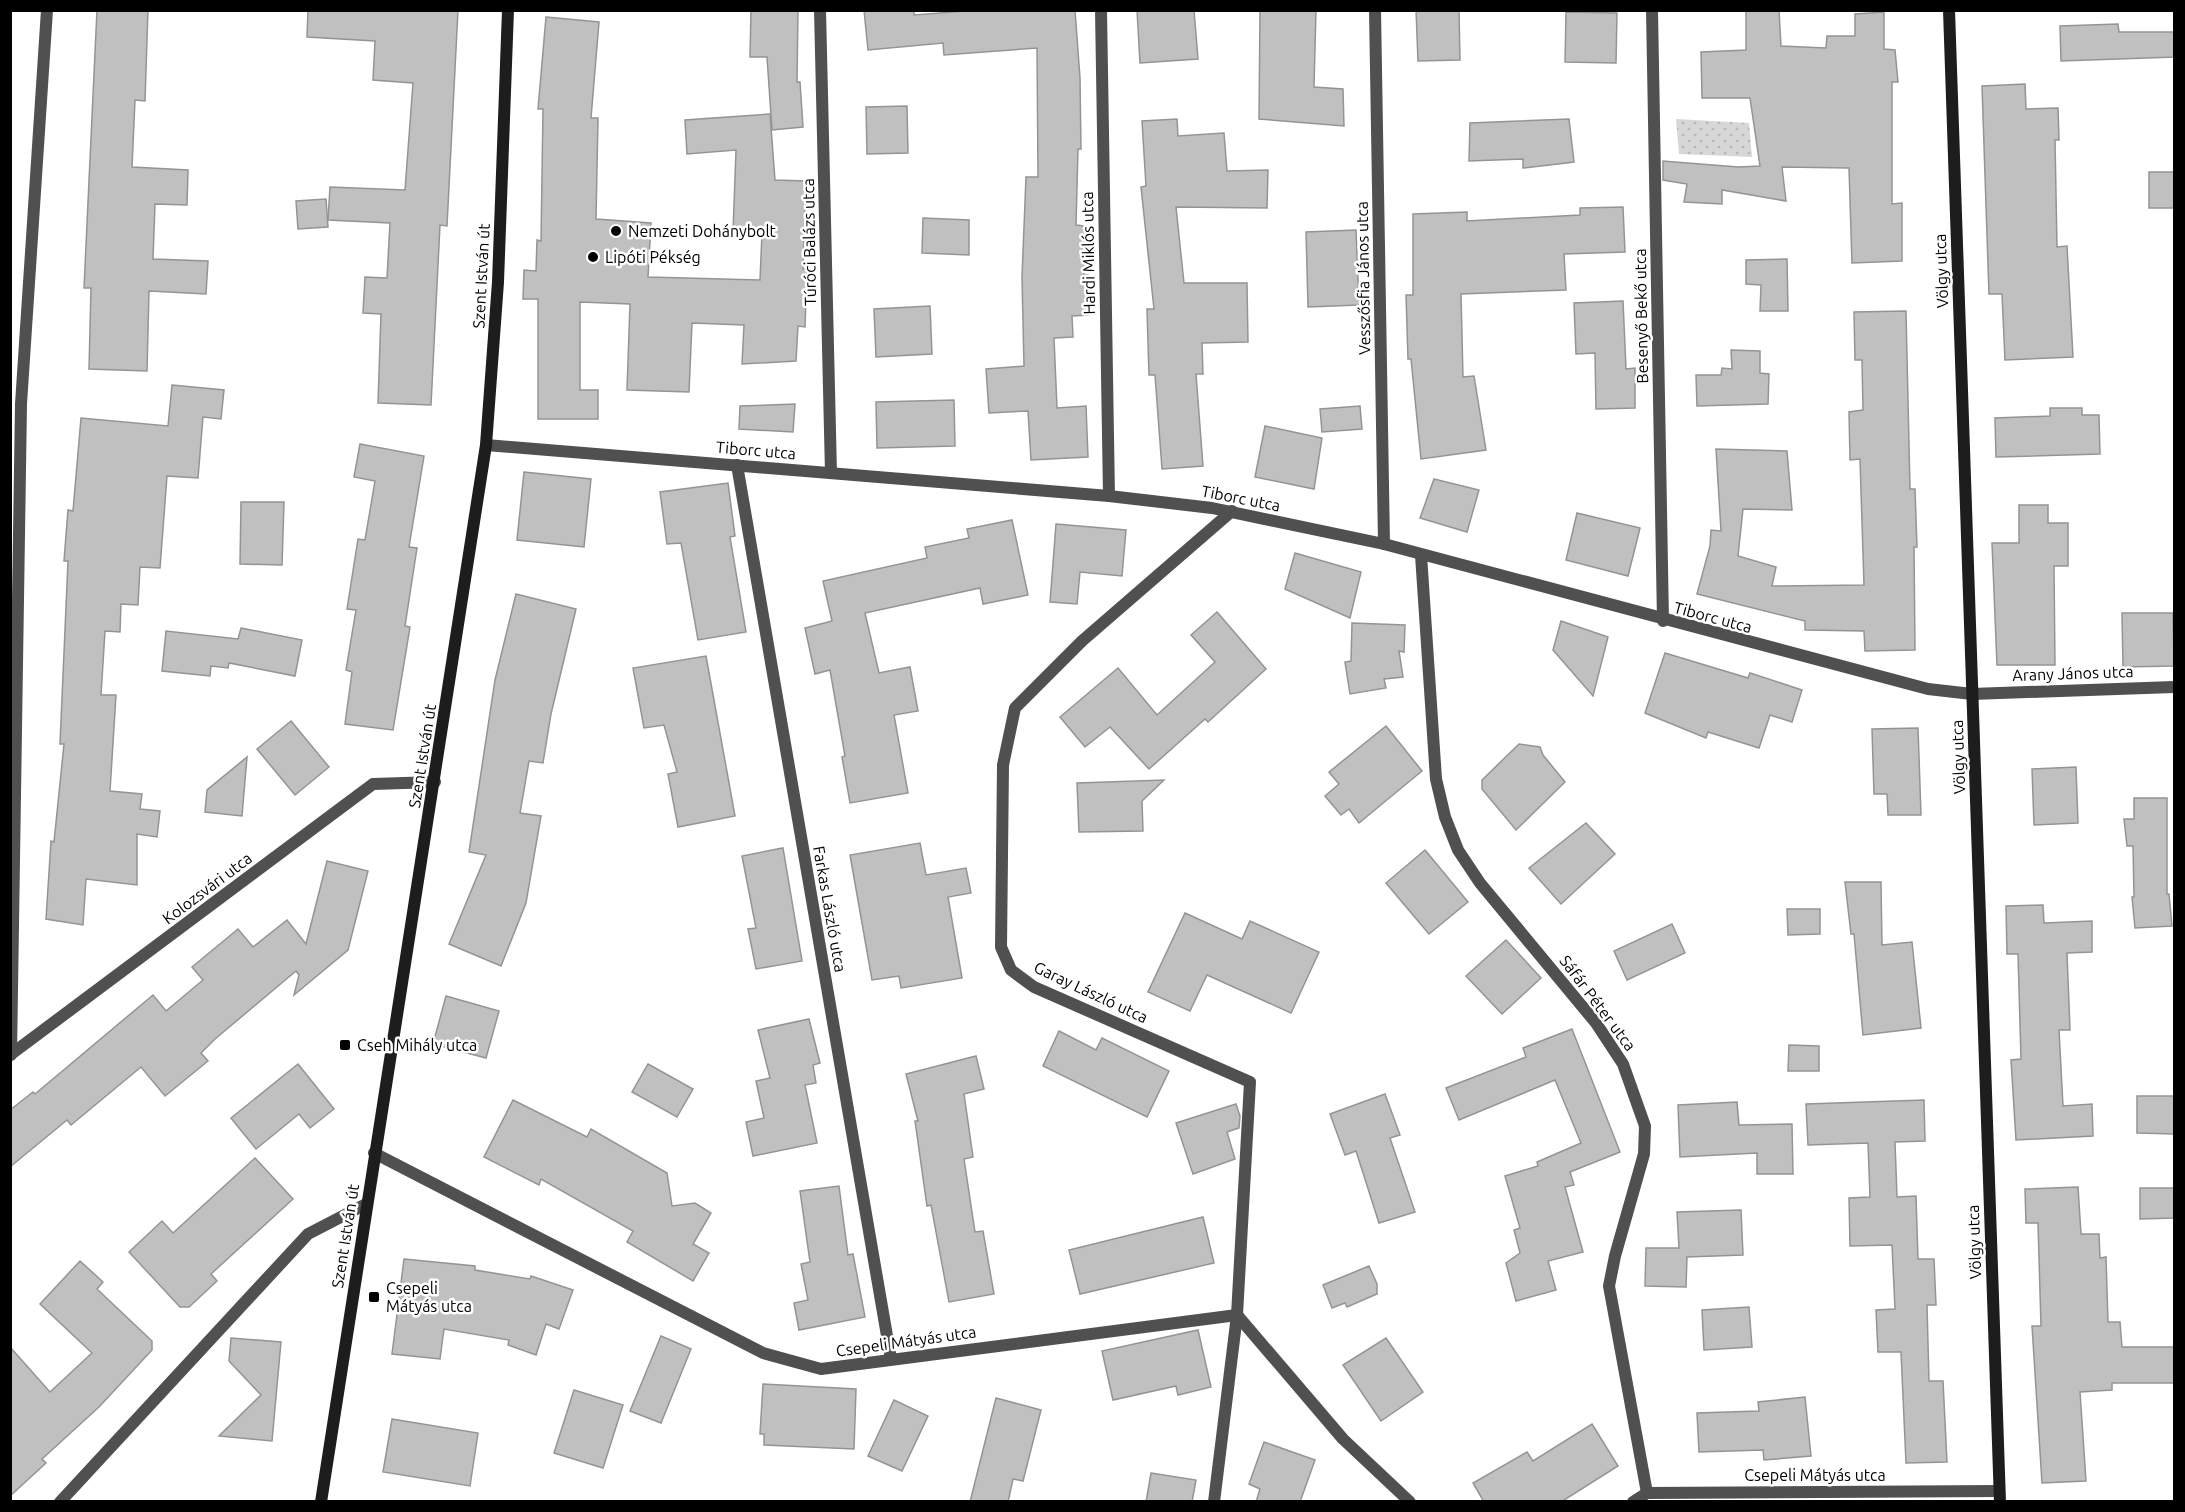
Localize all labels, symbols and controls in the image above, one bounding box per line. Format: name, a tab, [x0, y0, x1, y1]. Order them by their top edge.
street label: Túróci Balázs utca	[799, 178, 819, 306]
street label: Hardi Miklós utca	[1078, 191, 1098, 315]
street label: Vesszősfia János utca	[1353, 201, 1373, 355]
street label: Szent István út	[469, 222, 493, 329]
place label: Nemzeti Dohánybolt	[628, 222, 777, 240]
marker: Nemzeti Dohánybolt	[609, 224, 623, 238]
street label: Völgy utca	[1931, 233, 1951, 309]
place label: Lipóti Pékség	[605, 248, 701, 266]
street label: Besenyő Bekő utca	[1631, 248, 1651, 384]
marker: Lipóti Pékség	[586, 250, 600, 264]
street label: Tiborc utca	[715, 438, 797, 462]
street label: Tiborc utca	[1200, 482, 1282, 514]
street label: Tiborc utca	[1672, 598, 1754, 636]
street label: Arany János utca	[2012, 662, 2134, 684]
street label: Szent István út	[405, 702, 439, 809]
street label: Völgy utca	[1948, 719, 1968, 795]
street label: Farkas László utca	[810, 844, 850, 974]
street label: Kolozsvári utca	[159, 849, 255, 927]
street label: Sáfár Péter utca	[1556, 952, 1640, 1054]
street label: Garay László utca	[1031, 958, 1151, 1026]
place label: Cseh Mihály utca	[357, 1036, 477, 1054]
marker: Cseh Mihály utca	[338, 1038, 352, 1052]
street label: Szent István út	[328, 1182, 362, 1289]
street label: Völgy utca	[1964, 1204, 1984, 1280]
place label: Csepeli Mátyás utca	[386, 1279, 472, 1315]
marker: Csepeli Mátyás utca	[367, 1290, 381, 1304]
street label: Csepeli Mátyás utca	[835, 1322, 977, 1360]
street label: Csepeli Mátyás utca	[1744, 1466, 1886, 1484]

